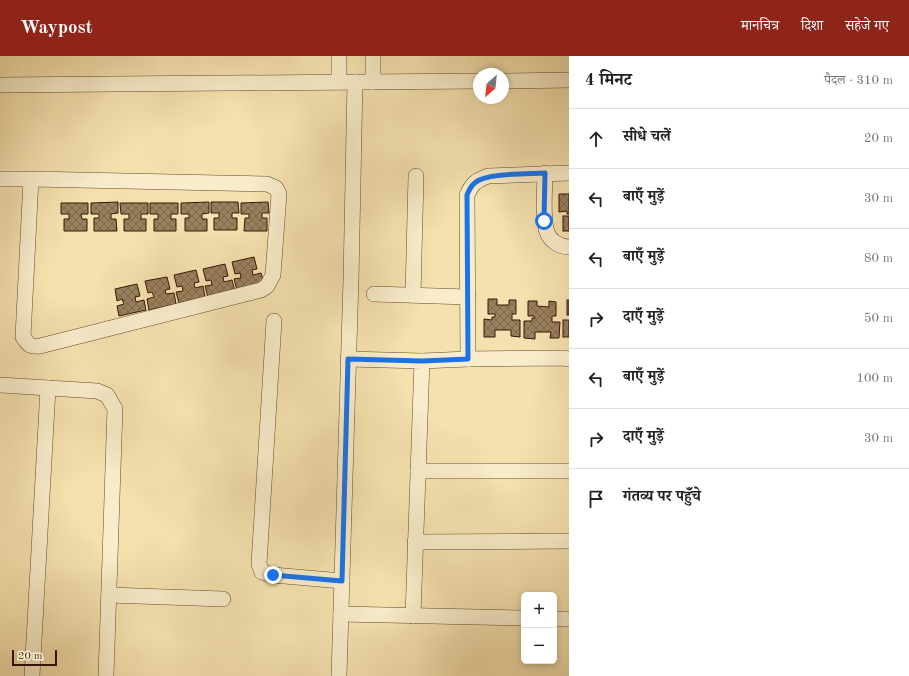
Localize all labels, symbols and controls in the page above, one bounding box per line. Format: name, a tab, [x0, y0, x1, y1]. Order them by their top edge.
text: Waypost	[20, 19, 93, 38]
text: मानचित्र	[741, 19, 779, 33]
text: दिशा	[801, 19, 823, 33]
text: सहेजे गए	[845, 19, 889, 33]
north arrow	[473, 68, 509, 104]
text: 4 मिनट	[585, 72, 632, 89]
text: पैदल · 310 m	[824, 74, 893, 87]
icon: ahead	[585, 128, 607, 150]
text: सीधे चलें	[623, 130, 671, 145]
text: 20 m	[864, 132, 893, 145]
icon: left	[585, 188, 607, 210]
text: बाएँ मुड़ें	[623, 190, 664, 205]
text: 30 m	[864, 192, 893, 205]
route start	[535, 212, 553, 230]
icon: left	[585, 248, 607, 270]
text: बाएँ मुड़ें	[623, 250, 664, 265]
text: 80 m	[864, 252, 893, 265]
icon: right	[585, 308, 607, 330]
text: दाएँ मुड़ें	[623, 310, 664, 325]
text: 50 m	[864, 312, 893, 325]
icon: left	[585, 368, 607, 390]
text: बाएँ मुड़ें	[623, 370, 664, 385]
text: 100 m	[856, 372, 893, 385]
icon: right	[585, 428, 607, 450]
text: दाएँ मुड़ें	[623, 430, 664, 445]
text: 30 m	[864, 432, 893, 445]
icon: arrive	[585, 488, 607, 510]
text: गंतव्य पर पहुँचे	[623, 490, 701, 505]
route end	[264, 566, 282, 584]
map controls	[521, 592, 557, 664]
button: +	[521, 592, 557, 628]
button: −	[521, 628, 557, 664]
scale bar	[12, 648, 57, 667]
text: 20 m	[18, 651, 43, 662]

